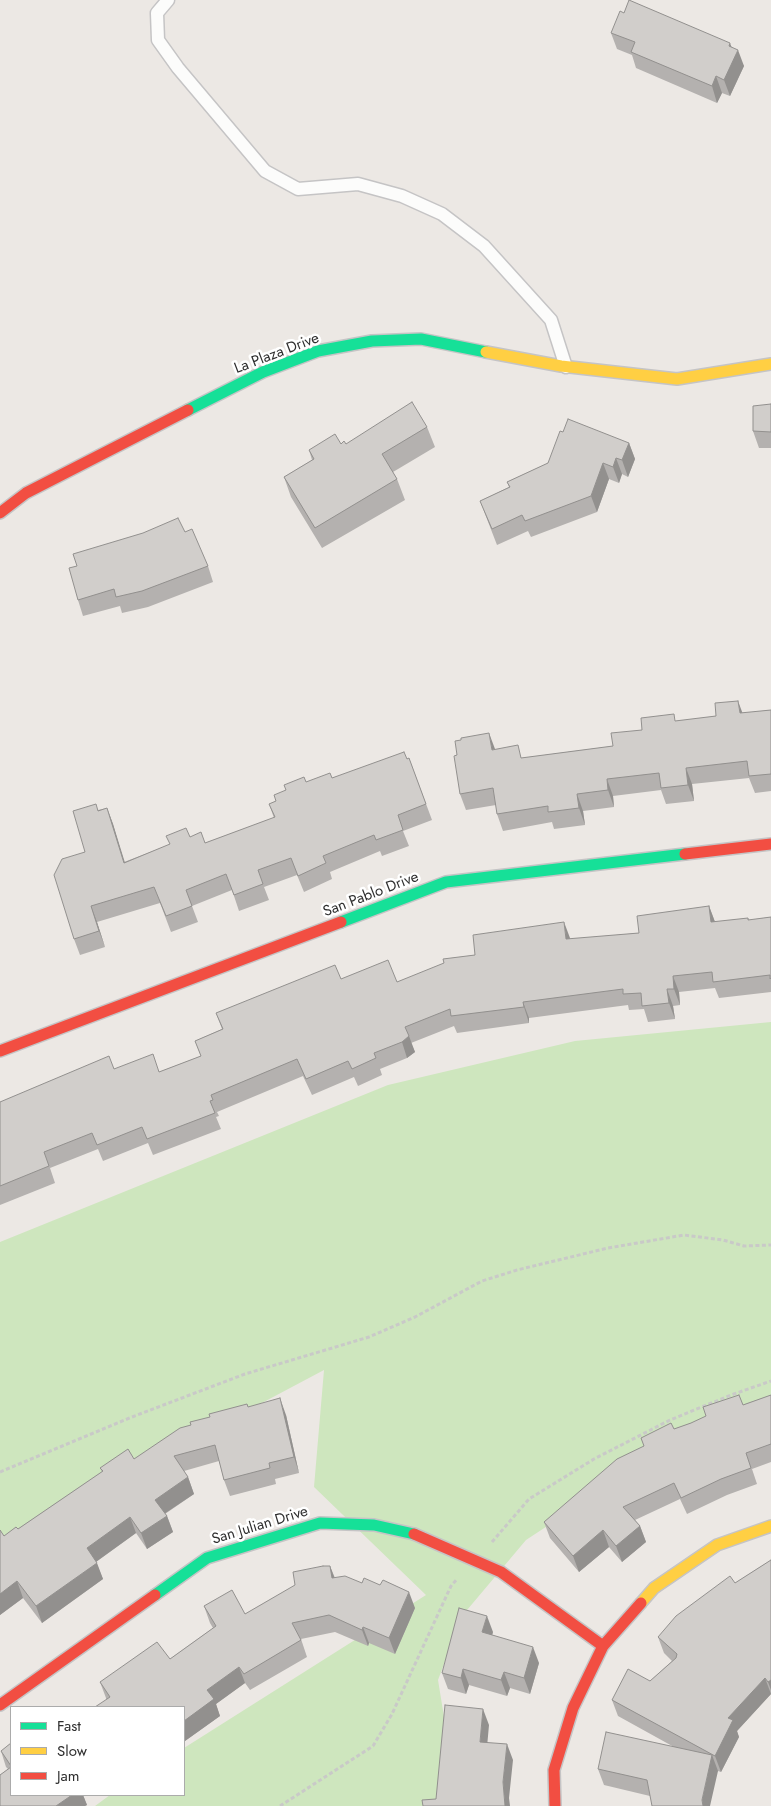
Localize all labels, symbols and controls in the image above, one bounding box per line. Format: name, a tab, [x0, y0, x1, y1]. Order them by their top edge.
street label: La Plaza Drive	[232, 330, 322, 378]
street label: San Pablo Drive	[321, 869, 421, 921]
street label: San Julian Drive	[210, 1503, 310, 1549]
legend	[10, 1706, 185, 1796]
text: Fast	[57, 1715, 81, 1737]
text: Slow	[57, 1740, 87, 1762]
text: Jam	[57, 1765, 80, 1787]

